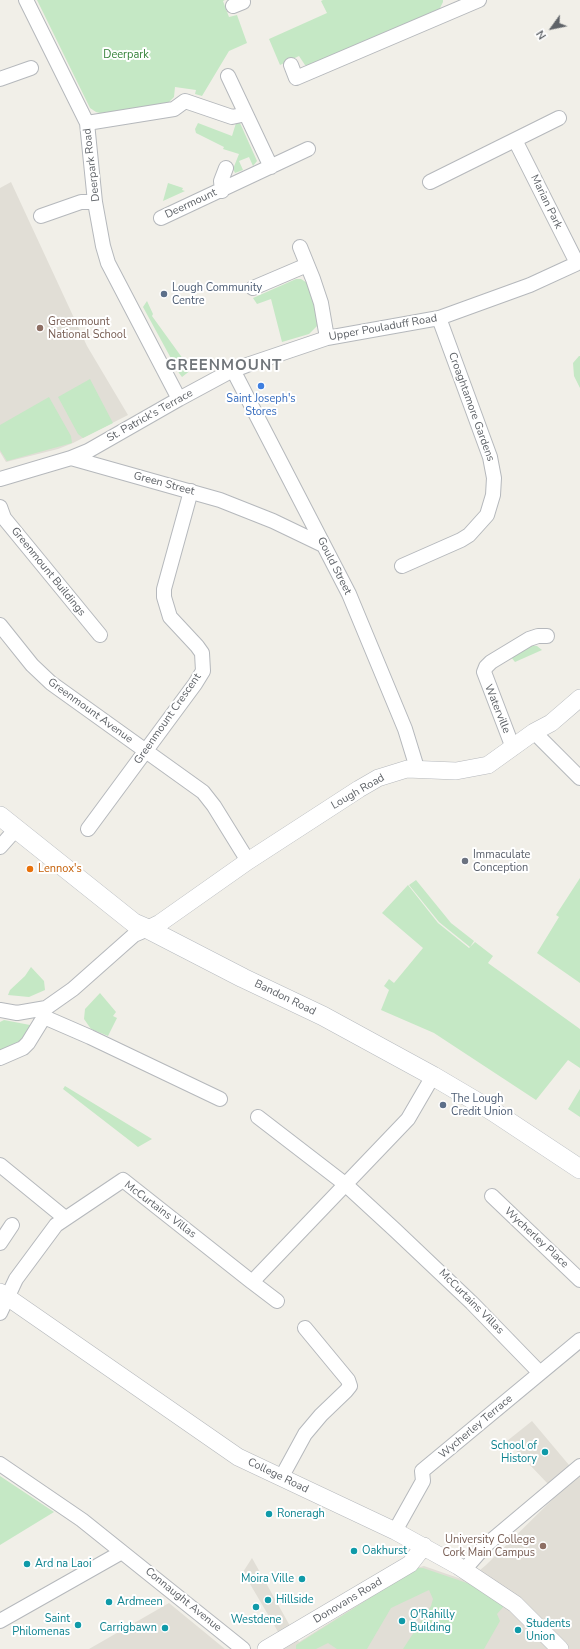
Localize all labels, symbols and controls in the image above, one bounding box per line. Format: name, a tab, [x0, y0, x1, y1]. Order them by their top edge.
north arrow	[532, 8, 572, 48]
text: N	[533, 27, 550, 42]
park label: Deerpark	[103, 48, 149, 62]
street label: Deerpark Road	[81, 128, 103, 202]
street label: Marian Park	[527, 173, 565, 231]
street label: Deermount	[163, 186, 219, 222]
place label: Lough Community Centre	[172, 281, 262, 307]
marker: Lough Community Centre	[159, 289, 169, 299]
street label: Upper Pouladuff Road	[328, 312, 438, 344]
place label: Greenmount National School	[48, 315, 126, 341]
marker: Greenmount National School	[35, 323, 45, 333]
street label: Croaghtamore Gardens	[445, 351, 497, 463]
district label: GREENMOUNT	[166, 357, 282, 375]
marker: Saint Joseph's Stores	[256, 381, 266, 391]
street label: St. Patrick's Terrace	[105, 387, 195, 445]
place label: Saint Joseph's Stores	[226, 392, 296, 418]
street label: Green Street	[132, 470, 196, 498]
street label: Greenmount Buildings	[8, 525, 88, 619]
street label: Gould Street	[314, 535, 354, 597]
street label: Greenmount Crescent	[132, 671, 204, 767]
street label: Greenmount Avenue	[45, 676, 135, 746]
street label: Waterville	[481, 683, 513, 735]
street label: Lough Road	[329, 771, 387, 813]
place label: Immaculate Conception	[473, 848, 530, 874]
marker: Immaculate Conception	[460, 856, 470, 866]
place label: Lennox's	[38, 862, 82, 876]
marker: Lennox's	[25, 864, 35, 874]
street label: Bandon Road	[252, 977, 318, 1019]
place label: The Lough Credit Union	[451, 1092, 513, 1118]
marker: The Lough Credit Union	[438, 1100, 448, 1110]
street label: McCurtains Villas	[121, 1179, 199, 1241]
street label: Wycherley Place	[501, 1205, 571, 1271]
street label: McCurtains Villas	[436, 1267, 506, 1337]
street label: Wycherley Terrace	[436, 1392, 516, 1462]
place label: School of History	[491, 1439, 537, 1465]
marker: School of History	[540, 1447, 550, 1457]
street label: College Road	[245, 1456, 311, 1496]
place label: Roneragh	[277, 1507, 325, 1521]
marker: Roneragh	[264, 1509, 274, 1519]
place label: University College Cork Main Campus	[442, 1533, 535, 1559]
marker: University College Cork Main Campus	[538, 1541, 548, 1551]
place label: Oakhurst	[362, 1544, 407, 1558]
marker: Oakhurst	[349, 1546, 359, 1556]
place label: Ard na Laoi	[35, 1557, 92, 1571]
marker: Ard na Laoi	[22, 1559, 32, 1569]
street label: Connaught Avenue	[142, 1565, 224, 1635]
place label: Moira Ville	[241, 1572, 294, 1586]
marker: Moira Ville	[297, 1574, 307, 1584]
street label: Donovans Road	[311, 1575, 385, 1627]
place label: Hillside	[276, 1593, 313, 1607]
place label: Ardmeen	[117, 1595, 163, 1609]
marker: Hillside	[263, 1595, 273, 1605]
marker: Ardmeen	[104, 1597, 114, 1607]
marker: Westdene	[251, 1602, 261, 1612]
place label: O'Rahilly Building	[410, 1608, 455, 1634]
place label: Saint Philomenas	[12, 1612, 70, 1638]
place label: Westdene	[231, 1613, 281, 1627]
marker: O'Rahilly Building	[397, 1616, 407, 1626]
place label: Students Union	[526, 1617, 570, 1643]
marker: Saint Philomenas	[73, 1620, 83, 1630]
place label: Carrigbawn	[99, 1621, 157, 1635]
marker: Carrigbawn	[160, 1623, 170, 1633]
marker: Students Union	[513, 1625, 523, 1635]

